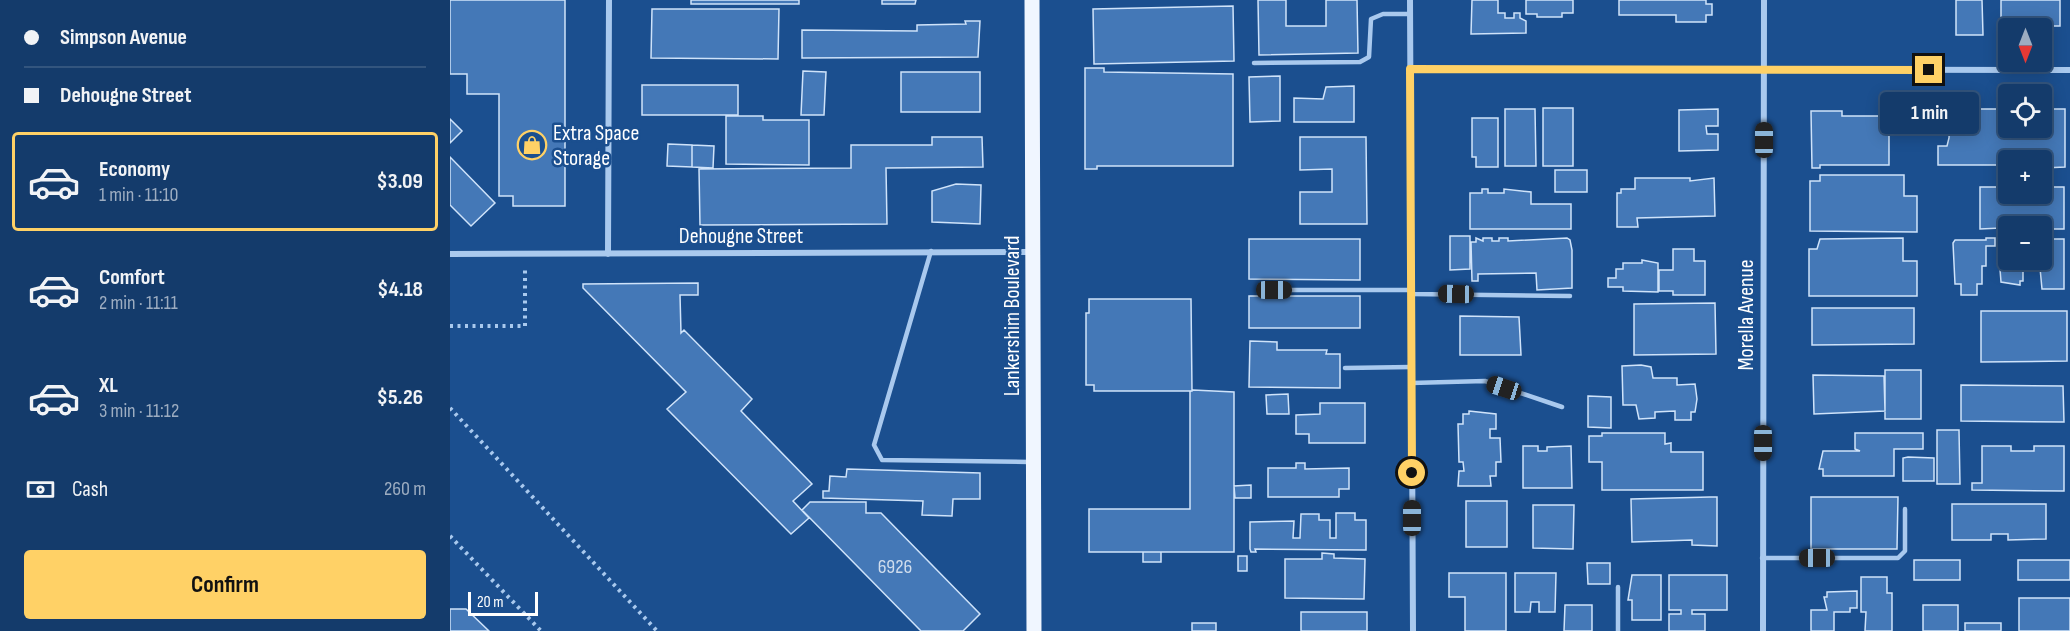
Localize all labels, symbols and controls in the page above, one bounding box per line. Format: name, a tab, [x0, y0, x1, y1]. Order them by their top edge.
north arrow	[1998, 18, 2052, 72]
map controls	[1998, 18, 2052, 270]
text: Simpson Avenue	[60, 24, 187, 51]
route end	[1915, 56, 1942, 83]
text: Dehougne Street	[60, 82, 191, 109]
button: locate	[1998, 84, 2052, 138]
callout: 1 min	[1880, 91, 1978, 133]
text: 1 min	[1911, 101, 1948, 125]
place label: Extra Space Storage	[553, 120, 639, 172]
car	[1755, 122, 1773, 158]
shop icon: Extra Space Storage	[516, 129, 548, 161]
button: +	[1998, 150, 2052, 204]
icon: car	[27, 155, 81, 209]
text: Economy	[99, 156, 170, 183]
text: $3.09	[376, 168, 423, 195]
text: 1 min · 11:10	[99, 183, 178, 207]
button: −	[1998, 216, 2052, 270]
street label: Dehougne Street	[679, 223, 803, 250]
street label: Lankershim Boulevard	[999, 236, 1026, 396]
street label: Morella Avenue	[1733, 260, 1760, 370]
icon: car	[27, 263, 81, 317]
text: Comfort	[99, 264, 165, 291]
text: $4.18	[377, 276, 423, 303]
car	[1256, 281, 1292, 299]
car	[1438, 285, 1474, 303]
text: 2 min · 11:11	[99, 291, 178, 315]
icon: car	[27, 371, 81, 425]
text: XL	[99, 372, 118, 399]
car	[1484, 374, 1524, 402]
text: $5.26	[377, 384, 423, 411]
text: 3 min · 11:12	[99, 399, 179, 423]
car	[1754, 425, 1772, 461]
route start	[1398, 459, 1425, 486]
icon: cash	[24, 473, 57, 506]
text: Cash	[72, 476, 108, 503]
text: 260 m	[384, 477, 426, 501]
car	[1403, 500, 1421, 536]
car	[1799, 549, 1835, 567]
button: Confirm	[24, 550, 426, 619]
house number: 6926	[878, 555, 912, 579]
scale bar	[468, 589, 538, 616]
text: 20 m	[477, 593, 504, 612]

